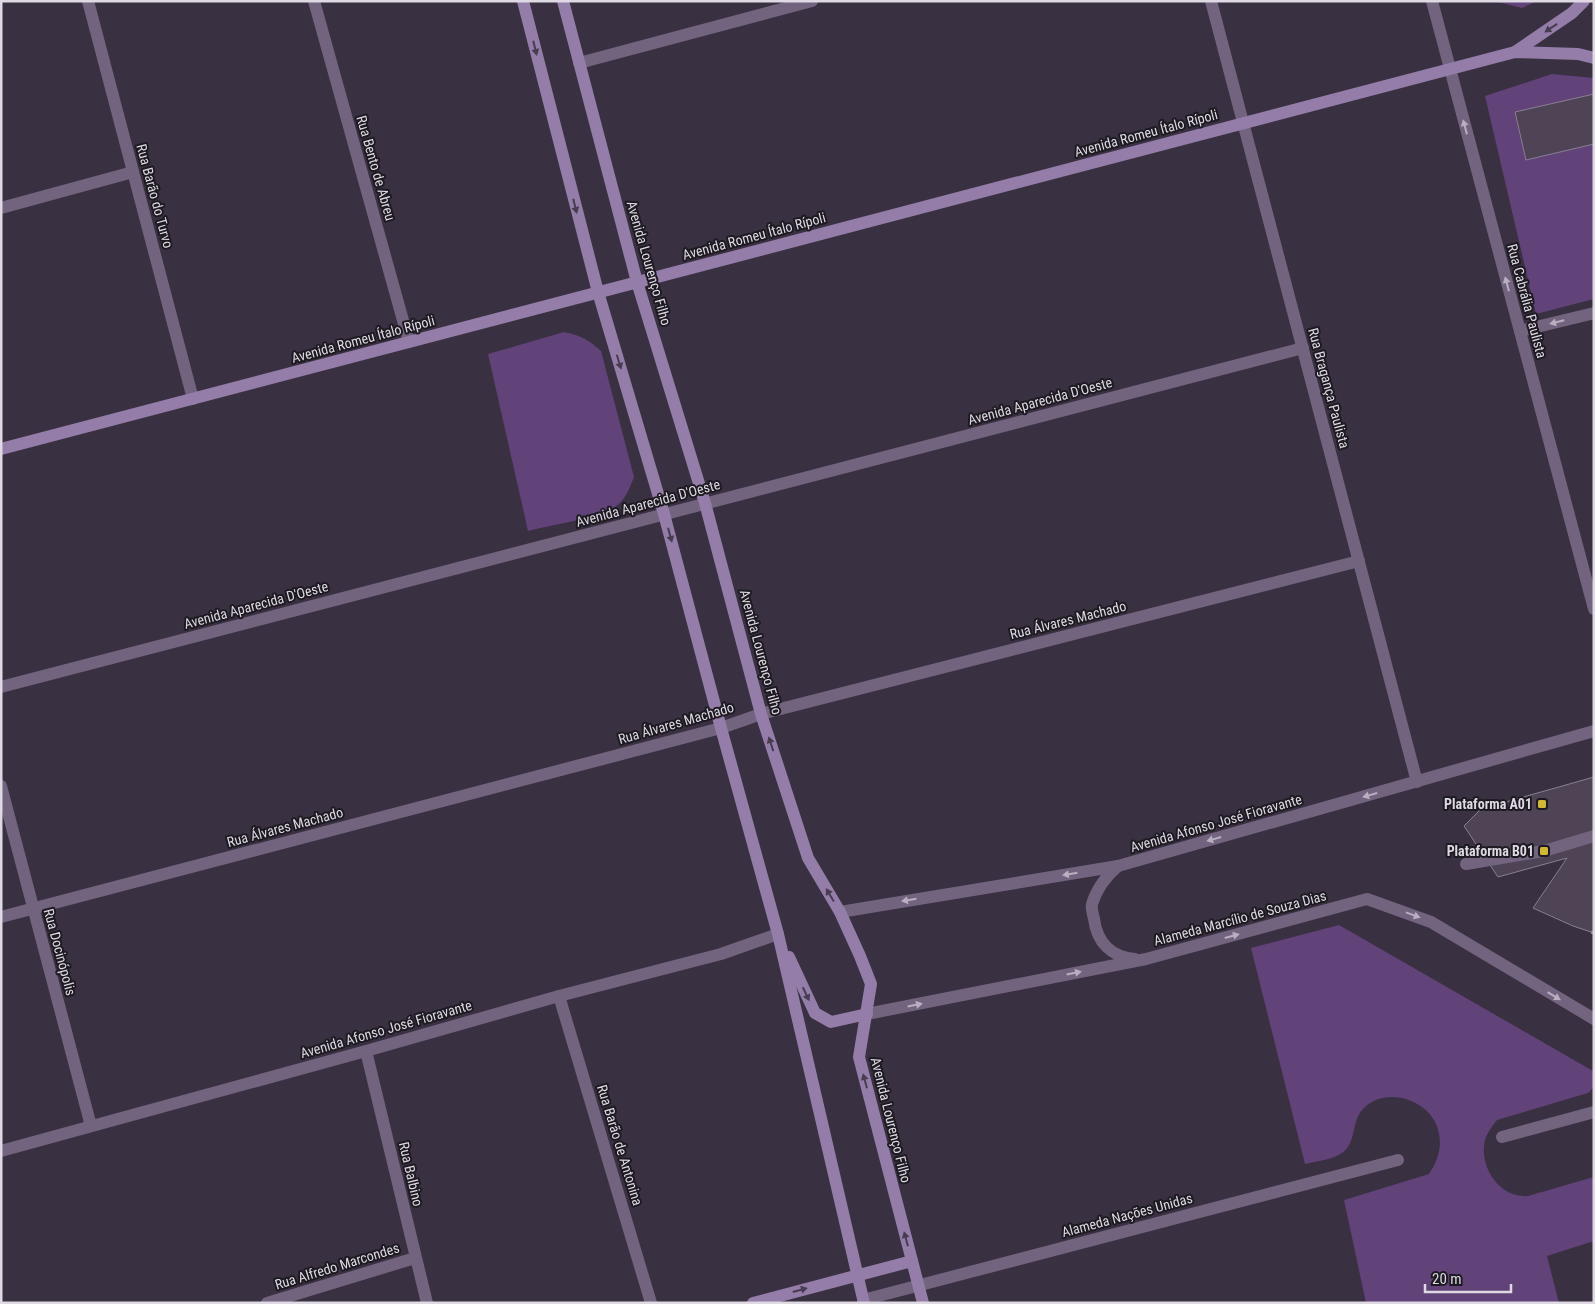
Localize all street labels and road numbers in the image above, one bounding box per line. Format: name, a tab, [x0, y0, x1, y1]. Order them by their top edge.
street label: Avenida Romeu Ítalo Rípoli	[1072, 105, 1219, 160]
street label: Rua Bento de Abreu	[353, 114, 399, 222]
street label: Rua Barão do Turvo	[133, 142, 177, 250]
street label: Avenida Lourenço Filho	[624, 199, 674, 327]
street label: Avenida Romeu Ítalo Rípoli	[680, 208, 827, 263]
street label: Rua Cabrália Paulista	[1504, 242, 1550, 360]
street label: Avenida Romeu Ítalo Rípoli	[289, 311, 436, 366]
street label: Rua Bragança Paulista	[1305, 326, 1353, 450]
street label: Avenida Aparecida D'Oeste	[966, 374, 1114, 428]
street label: Avenida Aparecida D'Oeste	[574, 476, 722, 530]
street label: Avenida Aparecida D'Oeste	[182, 578, 330, 632]
street label: Avenida Lourenço Filho	[737, 588, 785, 716]
street label: Rua Álvares Machado	[1008, 597, 1128, 642]
street label: Rua Álvares Machado	[616, 698, 736, 747]
street label: Avenida Afonso José Fioravante	[1128, 791, 1304, 855]
street label: Rua Álvares Machado	[225, 803, 345, 850]
street label: Alameda Marcílio de Souza Dias	[1152, 887, 1328, 949]
street label: Rua Docinópolis	[41, 907, 79, 997]
street label: Avenida Afonso José Fioravante	[298, 997, 474, 1061]
street label: Avenida Lourenço Filho	[868, 1056, 914, 1184]
street label: Rua Barão de Antonina	[594, 1083, 646, 1207]
street label: Rua Balbino	[396, 1140, 426, 1208]
street label: Alameda Nações Unidas	[1060, 1190, 1194, 1240]
street label: Rua Alfredo Marcondes	[273, 1239, 401, 1293]

